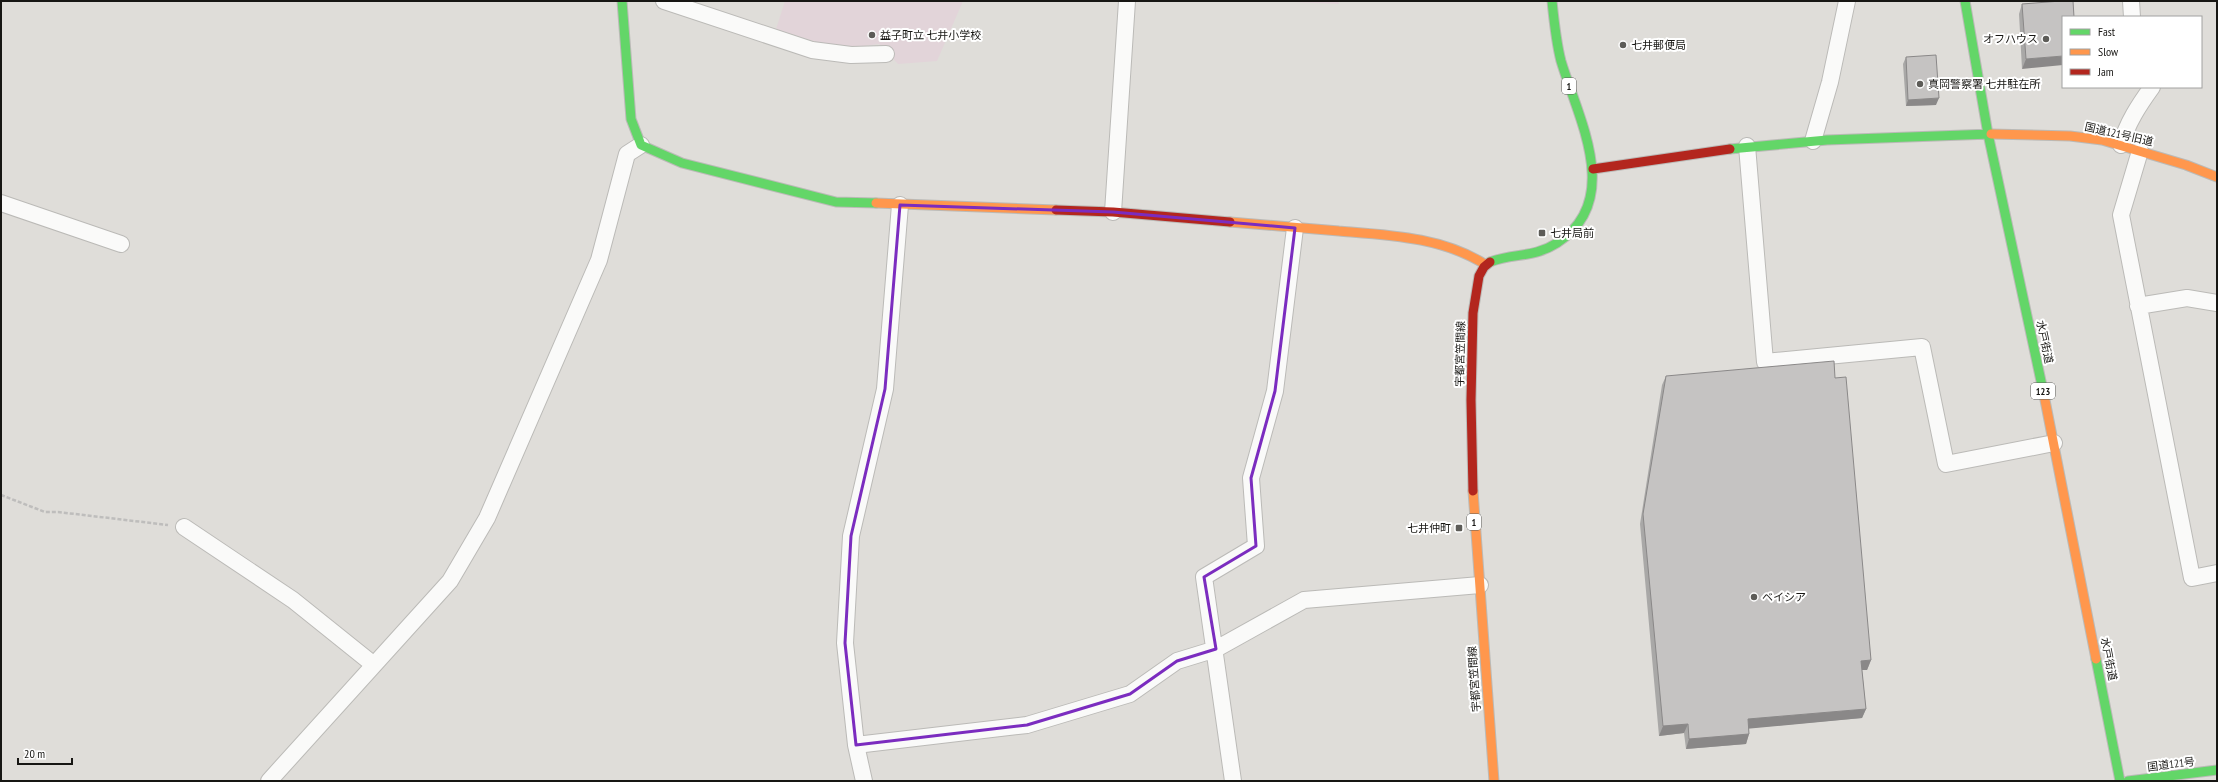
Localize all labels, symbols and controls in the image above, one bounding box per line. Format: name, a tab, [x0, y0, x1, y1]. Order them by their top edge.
legend	[2062, 16, 2202, 88]
text: Fast	[2098, 24, 2116, 39]
place label: 益子町立 七井小学校	[880, 28, 981, 42]
marker: 益子町立 七井小学校	[867, 30, 877, 40]
place label: オフハウス	[1983, 32, 2038, 46]
marker: オフハウス	[2041, 34, 2051, 44]
place label: 七井郵便局	[1631, 38, 1686, 52]
marker: 七井郵便局	[1618, 40, 1628, 50]
text: Slow	[2098, 44, 2119, 59]
text: Jam	[2097, 64, 2114, 79]
place label: 真岡警察署 七井駐在所	[1928, 77, 2041, 91]
road number: 1	[1562, 78, 1576, 94]
marker: 真岡警察署 七井駐在所	[1915, 79, 1925, 89]
street label: 国道121号旧道	[2083, 119, 2155, 149]
place label: 七井局前	[1550, 226, 1594, 240]
marker: 七井局前	[1537, 228, 1547, 238]
street label: 水戸街道	[2034, 319, 2056, 365]
street label: 宇都宮笠間線	[1452, 321, 1468, 387]
road number: 123	[2031, 383, 2055, 399]
road number: 1	[1467, 514, 1481, 530]
place label: 七井仲町	[1407, 521, 1451, 535]
marker: 七井仲町	[1454, 523, 1464, 533]
place label: ベイシア	[1762, 590, 1806, 604]
marker: ベイシア	[1749, 592, 1759, 602]
street label: 水戸街道	[2098, 636, 2120, 682]
street label: 宇都宮笠間線	[1465, 646, 1483, 712]
scale bar	[18, 740, 72, 766]
text: 20 m	[24, 746, 45, 761]
street label: 国道121号	[2146, 754, 2196, 774]

